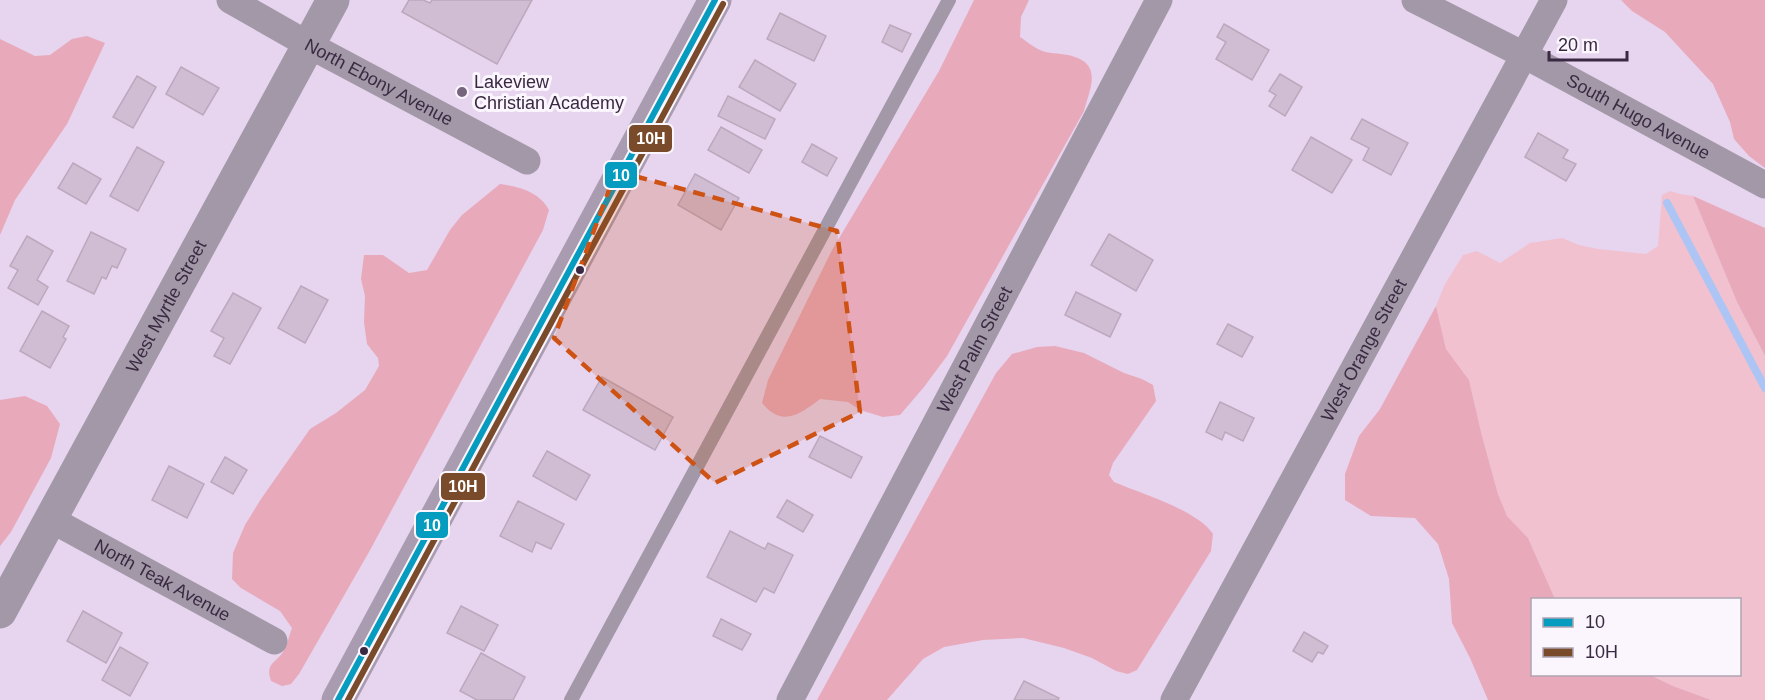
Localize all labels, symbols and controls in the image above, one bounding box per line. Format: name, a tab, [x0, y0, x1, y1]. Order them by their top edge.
scale bar	[1549, 24, 1627, 62]
street label: North Ebony Avenue	[301, 35, 456, 130]
text: 20 m	[1558, 35, 1598, 55]
street label: South Hugo Avenue	[1563, 70, 1713, 163]
place label: Lakeview Christian Academy	[474, 72, 624, 113]
marker: Lakeview Christian Academy	[455, 85, 469, 99]
line badge: 10H	[628, 124, 673, 153]
text: 10H	[636, 130, 666, 147]
line badge: 10	[604, 161, 638, 189]
text: 10	[612, 167, 630, 184]
street label: West Myrtle Street	[122, 237, 210, 376]
unlabelled marker	[574, 264, 586, 276]
street label: West Orange Street	[1317, 276, 1411, 425]
street label: West Palm Street	[933, 283, 1016, 416]
line badge: 10H	[440, 472, 486, 501]
text: 10H	[448, 478, 478, 495]
line badge: 10	[415, 511, 449, 539]
text: 10	[423, 517, 441, 534]
street label: North Teak Avenue	[91, 535, 234, 625]
legend	[1531, 598, 1741, 676]
text: 10	[1585, 612, 1605, 632]
text: 10H	[1585, 642, 1618, 662]
unlabelled marker	[358, 645, 370, 657]

